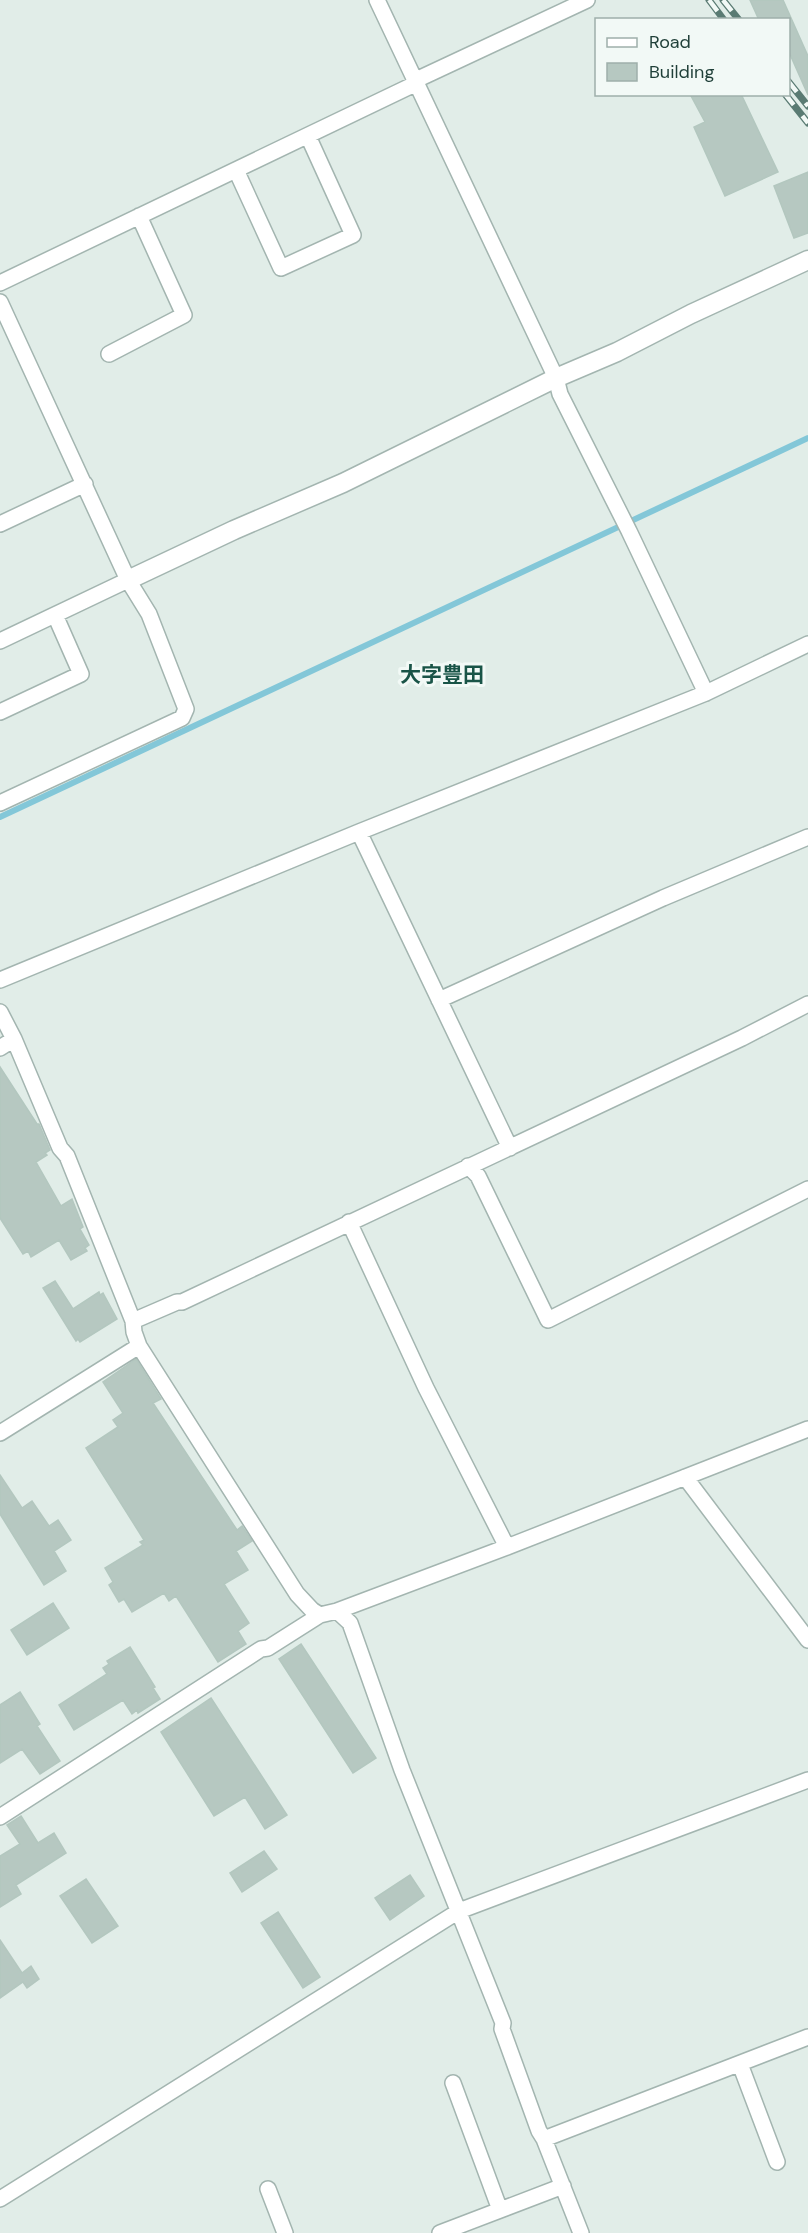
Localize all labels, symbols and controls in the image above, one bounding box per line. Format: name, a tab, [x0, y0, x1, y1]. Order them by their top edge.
legend	[595, 18, 790, 96]
text: Road	[649, 30, 691, 54]
text: Building	[649, 60, 714, 84]
district label: 大字豊田	[400, 661, 484, 689]

